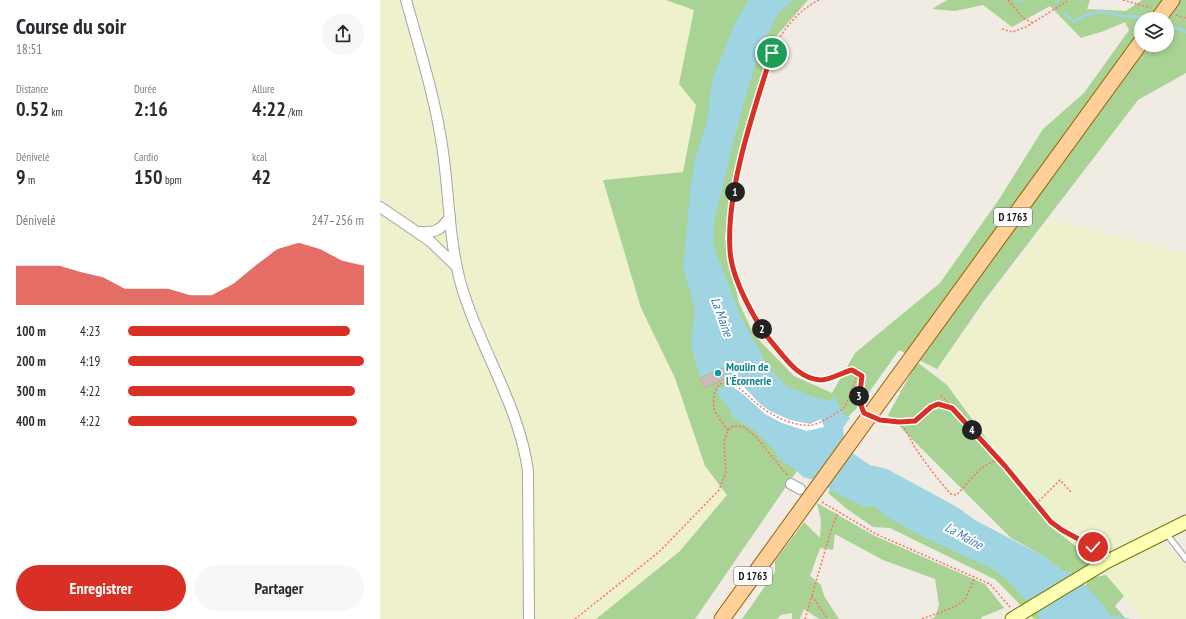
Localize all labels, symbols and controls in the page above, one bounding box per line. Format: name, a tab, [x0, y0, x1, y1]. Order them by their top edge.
text: Course du soir	[16, 12, 126, 40]
map controls	[1134, 12, 1174, 52]
button: layers	[1134, 12, 1174, 52]
button: share	[322, 13, 364, 55]
pin	[755, 36, 789, 70]
text: 18:51	[16, 41, 42, 58]
icon: arrive	[761, 42, 783, 64]
text: Distance	[16, 82, 48, 96]
text: Durée	[134, 82, 157, 96]
text: Allure	[252, 82, 275, 96]
text: 0.52	[16, 96, 49, 122]
text: 2:16	[134, 96, 168, 122]
text: 4:22	[252, 96, 286, 122]
text: km	[49, 105, 63, 119]
text: /km	[286, 105, 303, 119]
text: Dénivelé	[16, 150, 49, 164]
text: Cardio	[134, 150, 158, 164]
text: kcal	[252, 150, 267, 164]
text: 9	[16, 164, 26, 190]
text: 150	[134, 164, 163, 190]
text: 42	[252, 164, 271, 190]
text: m	[26, 173, 35, 187]
text: bpm	[163, 173, 182, 187]
pin: 1	[725, 182, 745, 202]
text: 1	[732, 185, 738, 199]
road number: D 1763	[994, 208, 1032, 226]
text: Dénivelé	[16, 212, 56, 229]
text: 247–256 m	[311, 212, 364, 229]
water label: La Maine	[707, 295, 737, 340]
pin: 2	[752, 319, 772, 339]
text: 2	[759, 322, 765, 336]
text: 100 m	[16, 323, 46, 340]
text: 4:23	[80, 323, 100, 340]
text: 200 m	[16, 353, 46, 370]
text: 4:19	[80, 353, 100, 370]
place label: Moulin de l'Écornerie	[726, 359, 771, 388]
marker: Moulin de l'Écornerie	[713, 368, 723, 378]
text: 300 m	[16, 383, 46, 400]
text: 4:22	[80, 383, 100, 400]
pin: 3	[849, 386, 869, 406]
text: 3	[856, 389, 862, 403]
text: 400 m	[16, 413, 46, 430]
text: 4:22	[80, 413, 100, 430]
pin: 4	[962, 420, 982, 440]
text: 4	[969, 423, 975, 437]
water label: La Maine	[942, 519, 987, 554]
pin	[1076, 530, 1110, 564]
icon: check	[1082, 536, 1104, 558]
button: Enregistrer	[16, 565, 186, 611]
button: Partager	[194, 565, 364, 611]
road number: D 1763	[734, 567, 772, 585]

